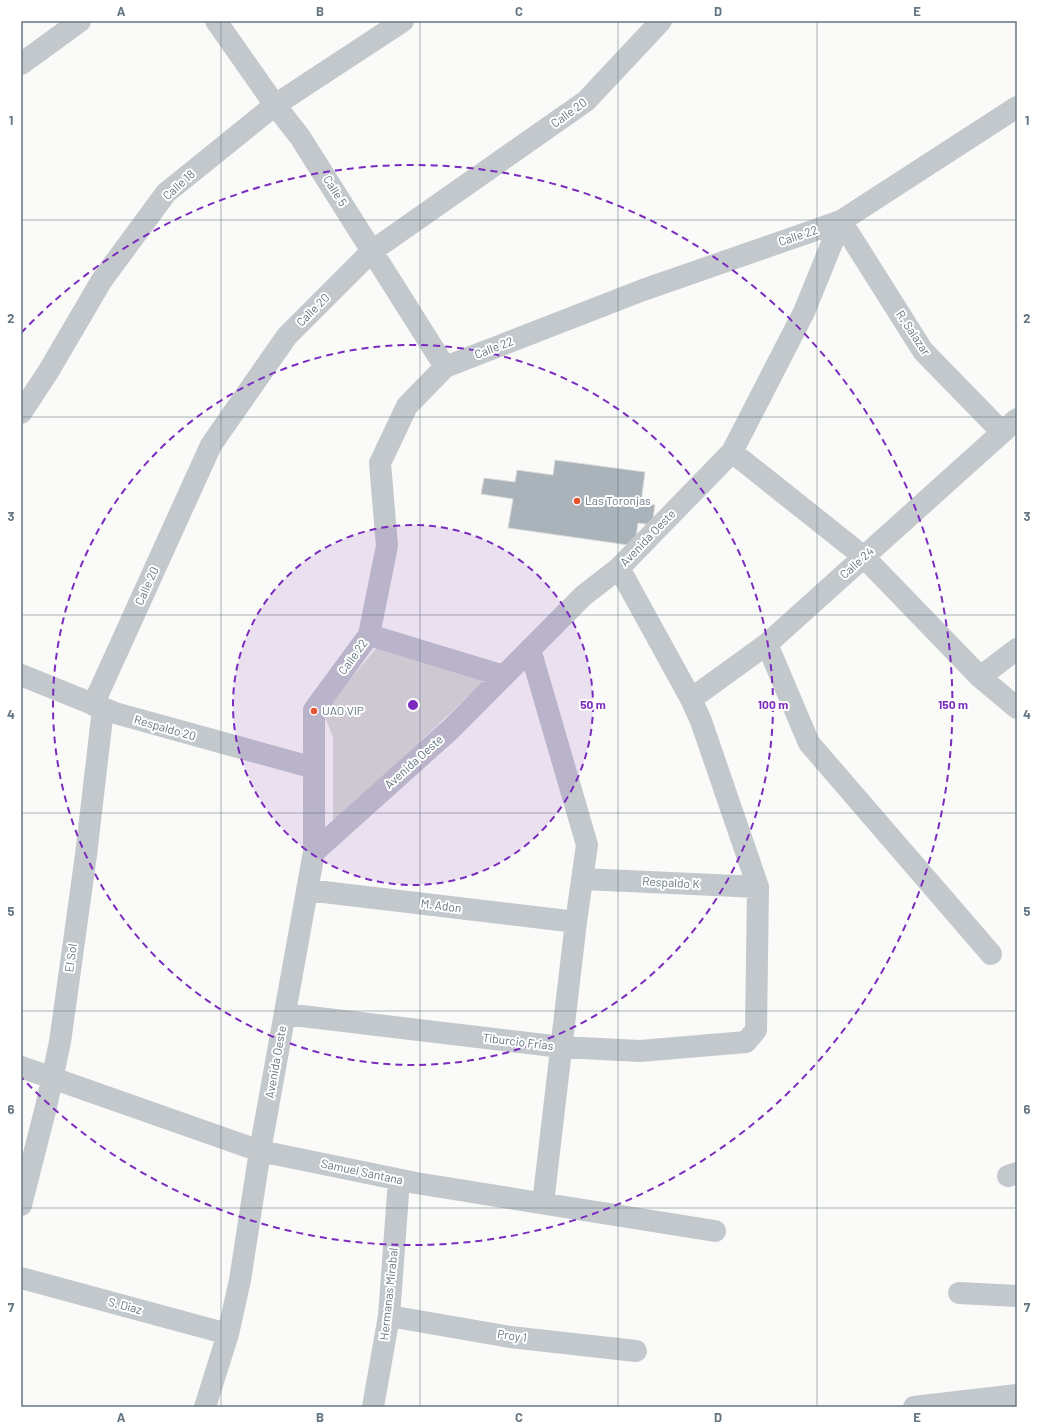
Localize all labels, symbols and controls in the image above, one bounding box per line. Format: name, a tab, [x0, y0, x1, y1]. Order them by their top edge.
text: A	[117, 3, 126, 19]
text: B	[316, 3, 324, 19]
text: C	[515, 3, 523, 19]
text: D	[714, 3, 722, 19]
text: E	[913, 3, 921, 19]
street label: Calle 20	[548, 95, 589, 130]
text: 1	[9, 112, 13, 128]
text: 1	[1025, 112, 1029, 128]
street label: Calle 18	[159, 166, 197, 202]
street label: Calle 5	[321, 172, 351, 209]
street label: Calle 22	[776, 222, 819, 248]
street label: Calle 20	[293, 290, 332, 329]
street label: R. Salazar	[894, 307, 934, 358]
text: 2	[7, 310, 15, 326]
text: 2	[1023, 310, 1031, 326]
street label: Calle 22	[472, 333, 515, 361]
place label: Las Toronjas	[585, 493, 651, 507]
marker: Las Toronjas	[572, 496, 582, 506]
street label: Avenida Oeste	[617, 506, 678, 569]
text: 3	[7, 508, 15, 524]
text: 3	[1023, 508, 1031, 524]
street label: Calle 24	[837, 543, 876, 581]
street label: Calle 20	[131, 564, 161, 607]
street label: Calle 22	[335, 636, 370, 677]
text: 50 m	[580, 697, 606, 711]
text: 100 m	[758, 697, 788, 711]
text: 150 m	[938, 697, 968, 711]
centre of rings	[406, 698, 420, 712]
place label: UAO VIP	[322, 703, 364, 717]
text: 4	[7, 706, 15, 722]
marker: UAO VIP	[309, 706, 319, 716]
text: 4	[1023, 706, 1031, 722]
street label: Respaldo 20	[133, 712, 198, 743]
street label: Avenida Oeste	[381, 731, 445, 791]
street label: Respaldo K	[642, 874, 701, 891]
street label: M. Adon	[420, 896, 462, 914]
text: 5	[7, 903, 15, 919]
text: 5	[1023, 903, 1031, 919]
street label: El Sol	[61, 943, 79, 973]
street label: Avenida Oeste	[262, 1024, 288, 1099]
street label: Tiburcio Frias	[482, 1030, 555, 1052]
text: 6	[8, 1101, 15, 1117]
text: 6	[1024, 1101, 1031, 1117]
street label: Samuel Santana	[320, 1155, 405, 1187]
street label: Hermanas Mirabal	[376, 1247, 400, 1341]
street label: S. Diaz	[107, 1294, 144, 1316]
text: 7	[8, 1299, 15, 1315]
text: 7	[1024, 1299, 1031, 1315]
street label: Proy 1	[496, 1326, 528, 1344]
text: A	[117, 1409, 126, 1425]
text: B	[316, 1409, 324, 1425]
text: C	[515, 1409, 523, 1425]
text: D	[714, 1409, 722, 1425]
text: E	[913, 1409, 921, 1425]

